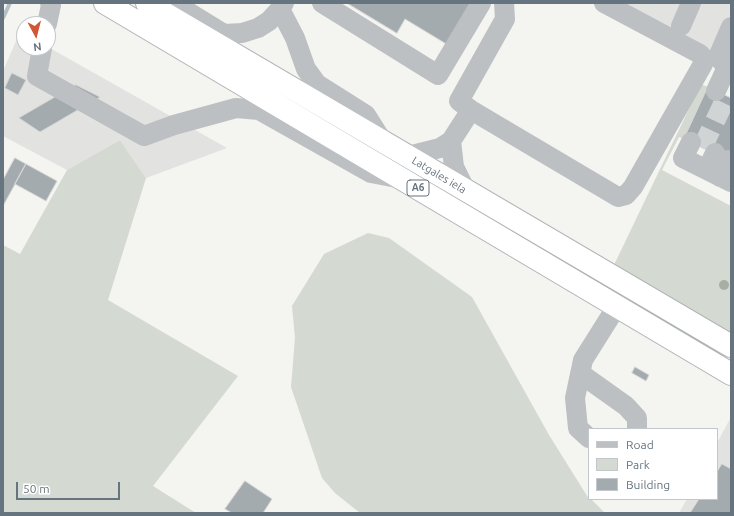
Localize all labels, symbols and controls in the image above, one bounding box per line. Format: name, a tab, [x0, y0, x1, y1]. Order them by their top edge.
north arrow	[16, 16, 56, 56]
text: N	[33, 40, 42, 53]
street label: Latgales iela	[409, 154, 469, 196]
road number: A6	[407, 180, 429, 196]
legend	[588, 428, 718, 500]
text: Road	[626, 438, 654, 451]
text: Park	[626, 458, 650, 471]
scale bar	[18, 474, 122, 500]
text: Building	[626, 478, 670, 491]
text: 50 m	[23, 482, 50, 495]

